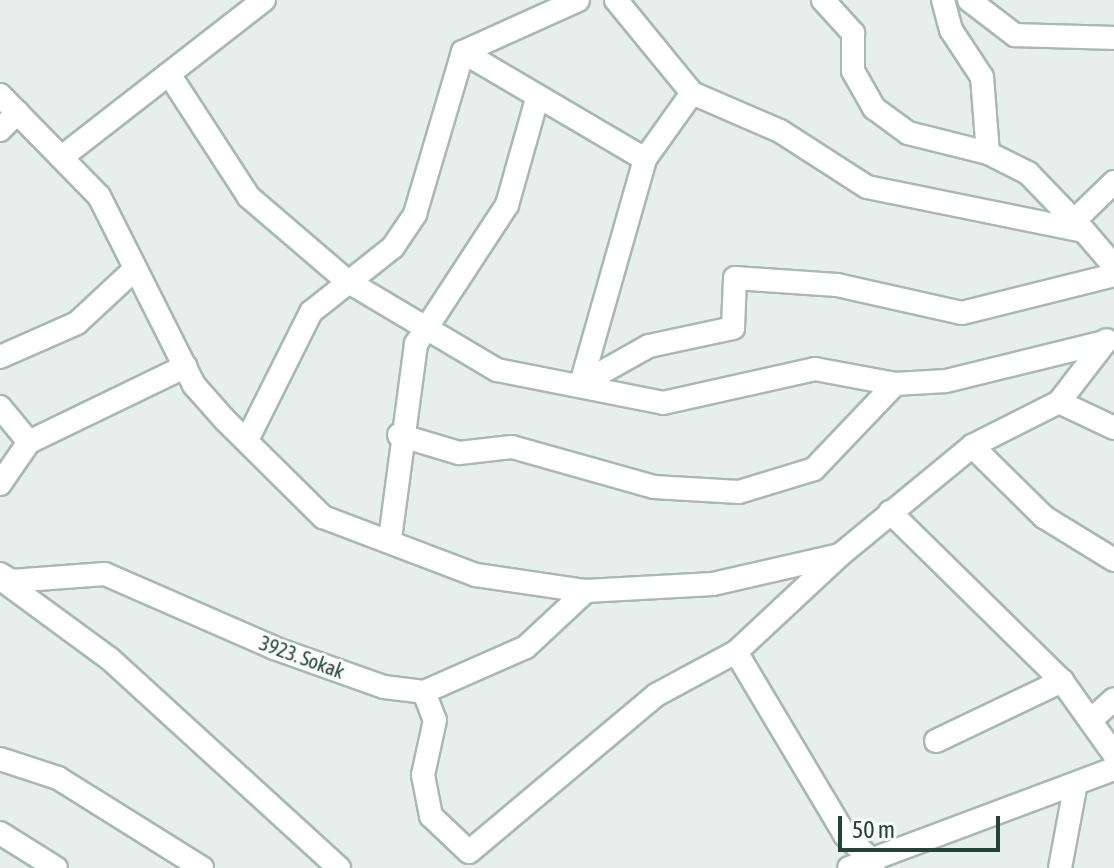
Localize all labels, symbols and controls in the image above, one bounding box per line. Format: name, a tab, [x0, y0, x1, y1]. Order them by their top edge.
street label: 3923. Sokak	[256, 631, 348, 683]
scale bar	[842, 800, 1004, 850]
text: 50 m	[852, 816, 895, 843]

